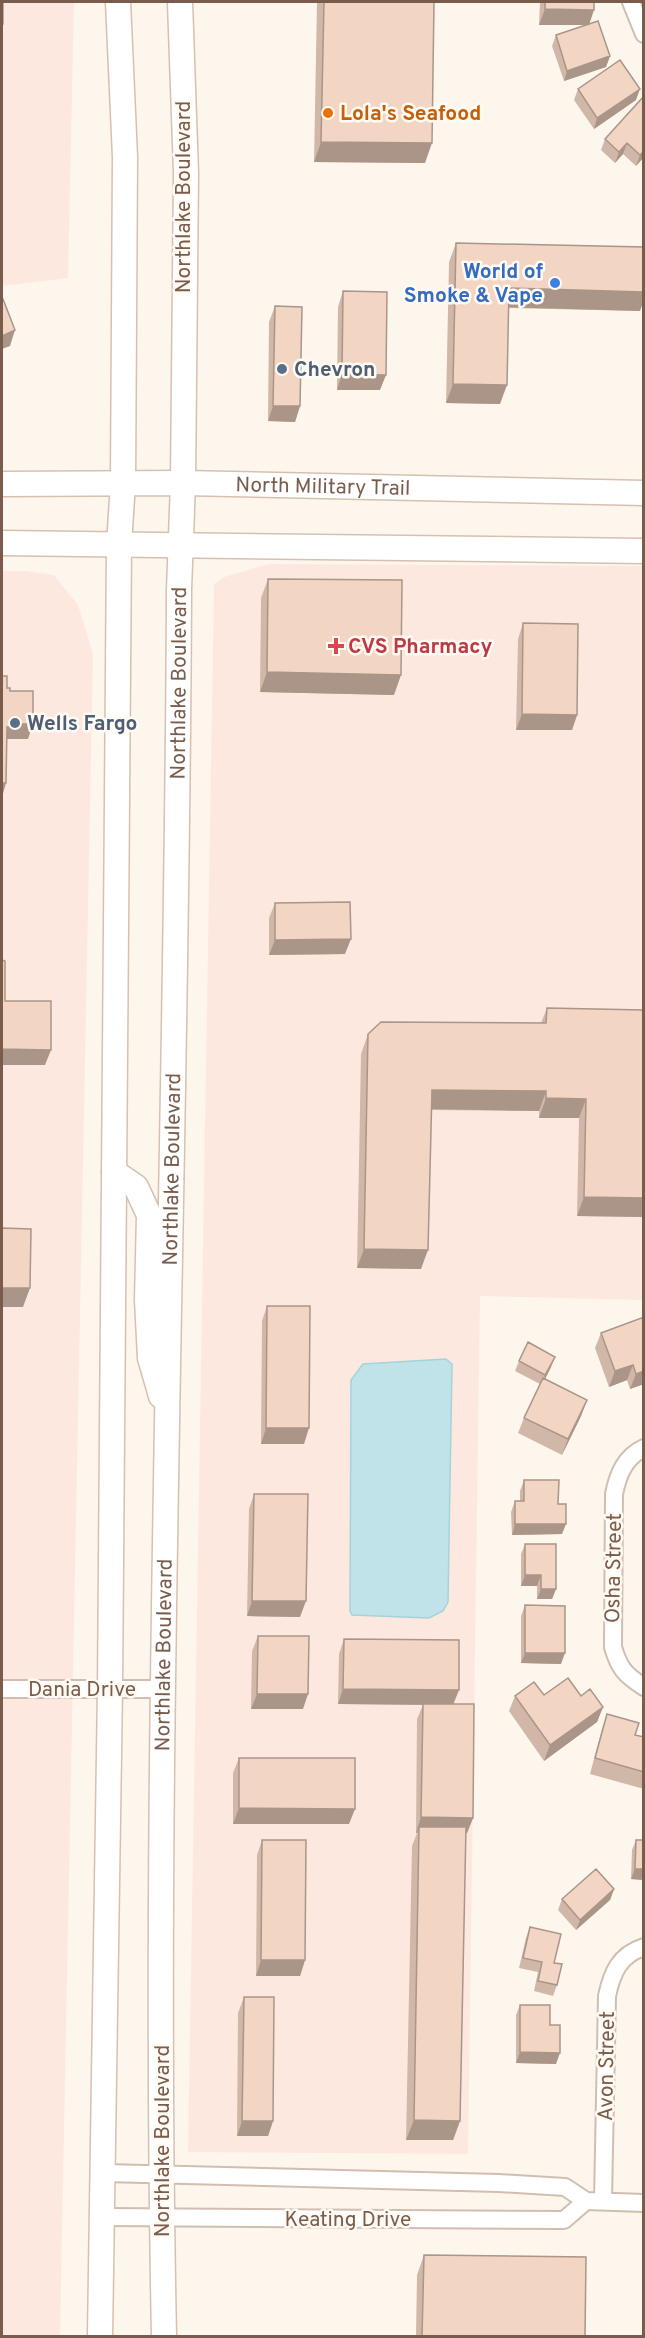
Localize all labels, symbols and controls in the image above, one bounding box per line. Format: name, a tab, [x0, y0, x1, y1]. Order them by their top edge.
street label: Northlake Boulevard	[171, 101, 198, 293]
place label: Lola's Seafood	[340, 101, 481, 128]
marker: Lola's Seafood	[321, 106, 335, 120]
place label: World of Smoke & Vape	[404, 259, 543, 310]
marker: World of Smoke & Vape	[548, 276, 562, 290]
place label: Chevron	[294, 357, 375, 384]
marker: Chevron	[275, 362, 289, 376]
street label: North Military Trail	[235, 472, 411, 503]
street label: Northlake Boulevard	[166, 587, 194, 780]
place label: CVS Pharmacy	[348, 634, 493, 661]
marker: CVS Pharmacy	[329, 639, 343, 653]
place label: Wells Fargo	[27, 711, 138, 738]
marker: Wells Fargo	[8, 716, 22, 730]
street label: Northlake Boulevard	[158, 1073, 188, 1266]
street label: Osha Street	[600, 1513, 629, 1623]
street label: Northlake Boulevard	[150, 1558, 180, 1752]
street label: Dania Drive	[28, 1677, 136, 1704]
street label: Avon Street	[593, 2011, 622, 2121]
street label: Northlake Boulevard	[150, 2045, 177, 2237]
street label: Keating Drive	[285, 2207, 411, 2234]

